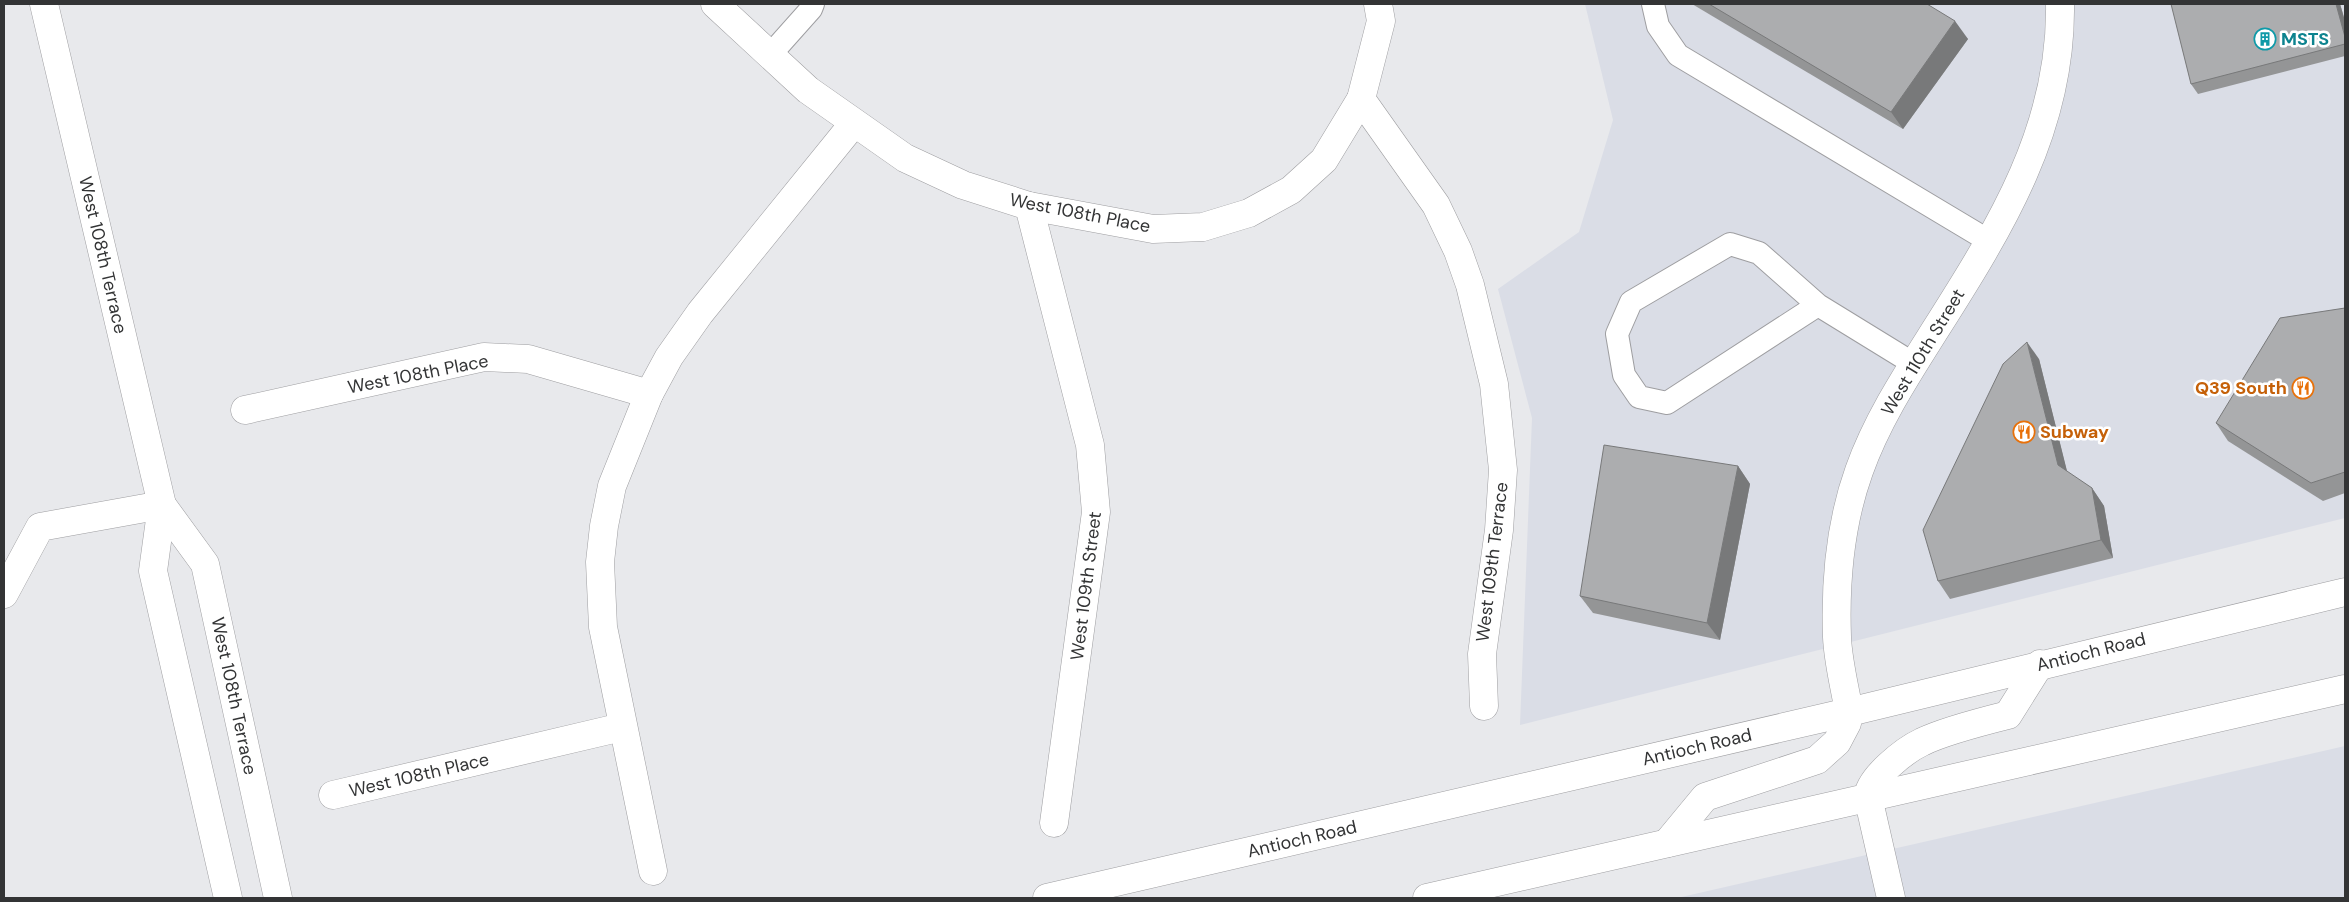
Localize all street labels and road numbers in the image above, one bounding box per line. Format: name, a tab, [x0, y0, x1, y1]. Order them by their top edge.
street label: West 108th Terrace	[73, 174, 133, 336]
street label: West 108th Place	[1008, 188, 1152, 238]
street label: West 110th Street	[1876, 284, 1970, 420]
street label: West 108th Place	[346, 349, 490, 399]
street label: West 109th Terrace	[1470, 481, 1514, 643]
street label: West 109th Street	[1065, 510, 1107, 662]
street label: West 108th Terrace	[206, 615, 262, 777]
street label: Antioch Road	[2034, 627, 2148, 677]
street label: Antioch Road	[1640, 723, 1754, 771]
street label: West 108th Place	[347, 747, 491, 803]
street label: Antioch Road	[1245, 815, 1359, 863]

